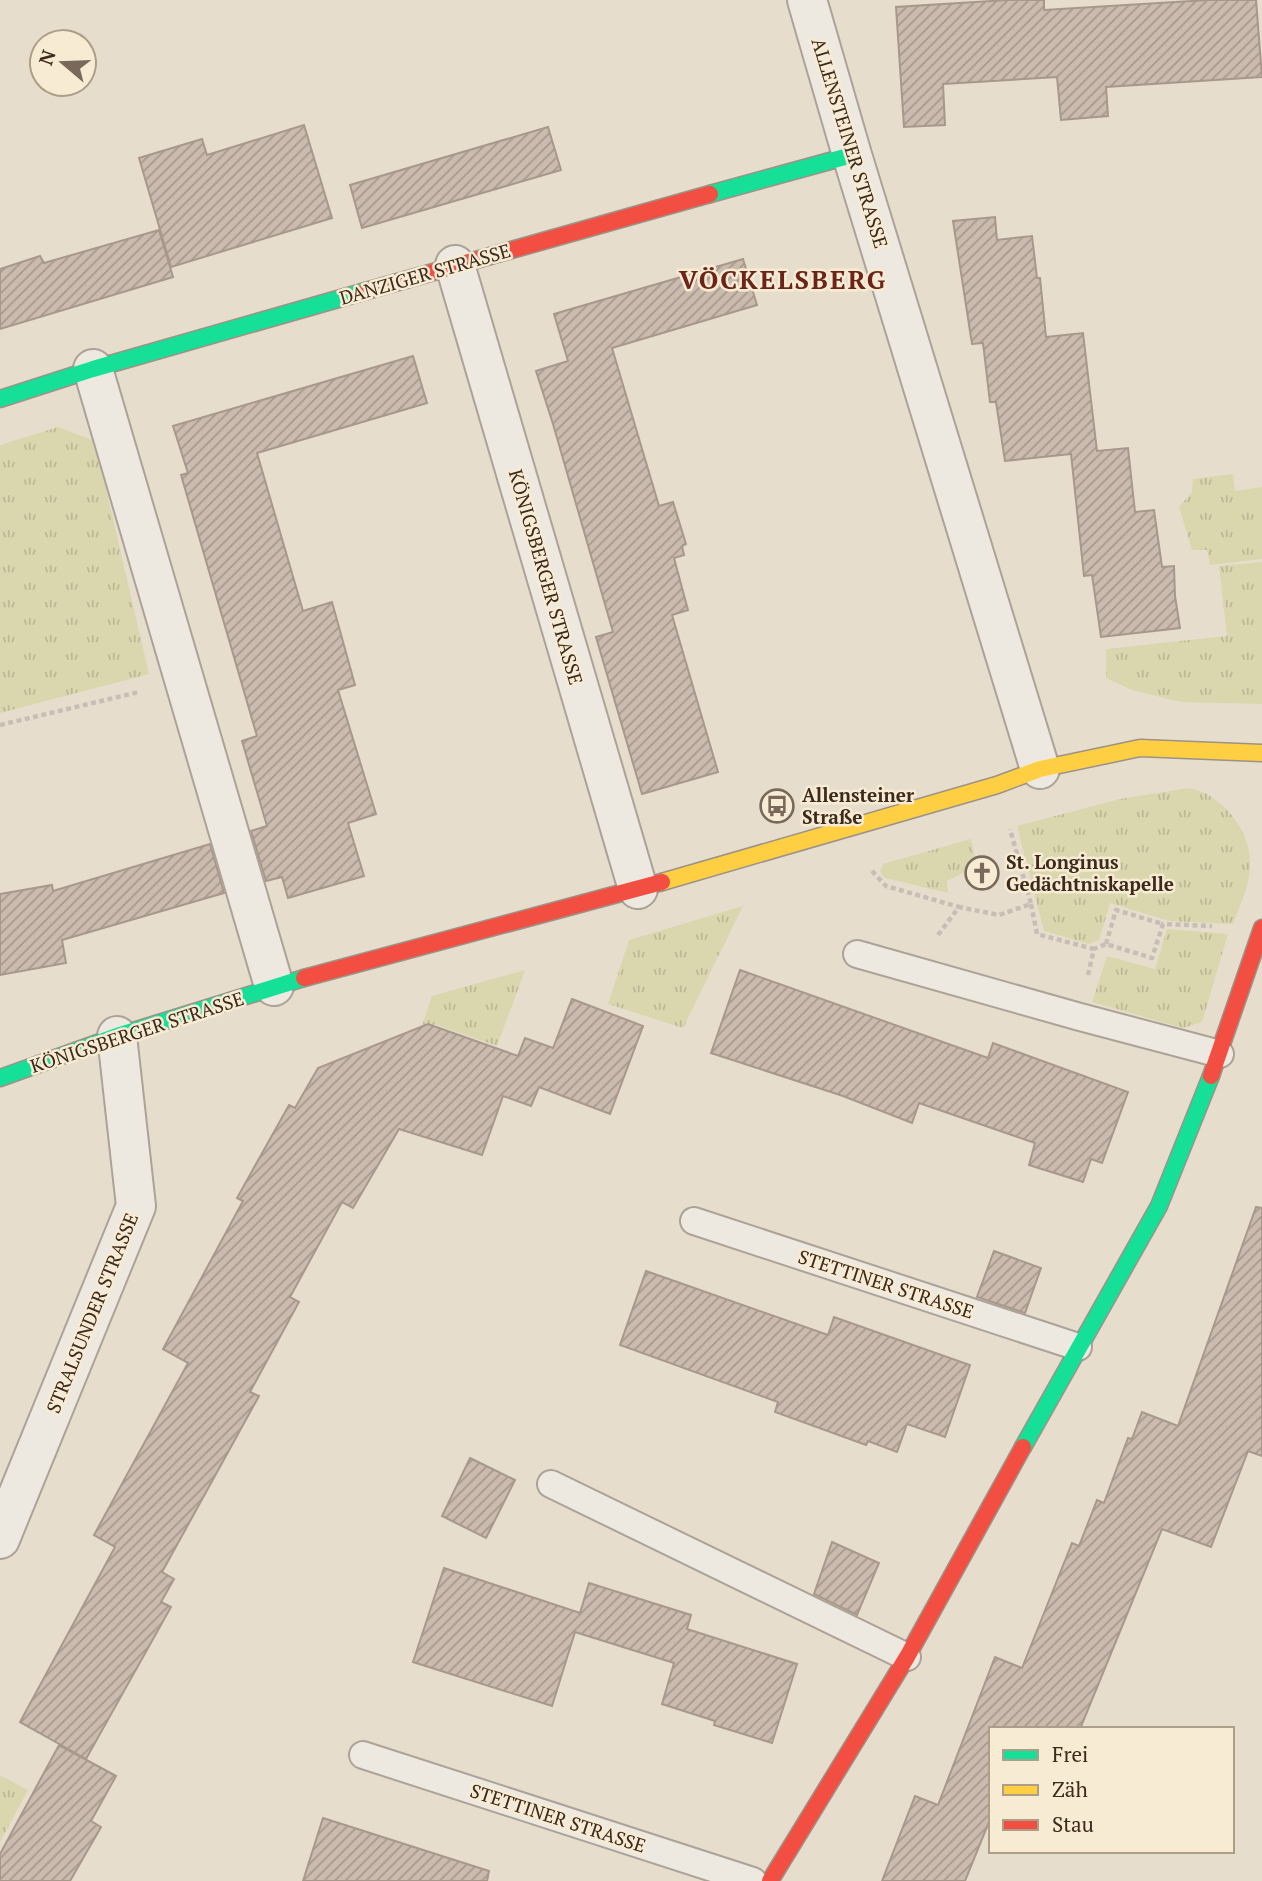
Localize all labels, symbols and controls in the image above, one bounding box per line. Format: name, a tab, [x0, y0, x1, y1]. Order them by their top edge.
north arrow	[28, 28, 98, 98]
street label: ALLENSTEINER STRASSE	[807, 35, 894, 251]
text: N	[32, 46, 61, 68]
street label: DANZIGER STRASSE	[336, 237, 513, 310]
district label: VÖCKELSBERG	[679, 262, 887, 296]
street label: KÖNIGSBERGER STRASSE	[504, 466, 589, 688]
place label: Allensteiner Straße	[802, 782, 915, 829]
bus stop icon: Allensteiner Straße	[758, 787, 796, 825]
place label: St. Longinus Gedächtniskapelle	[1006, 849, 1174, 896]
church icon: St. Longinus Gedächtniskapelle	[963, 854, 1001, 892]
street label: KÖNIGSBERGER STRASSE	[27, 985, 247, 1078]
street label: STRALSUNDER STRASSE	[40, 1209, 143, 1417]
street label: STETTINER STRASSE	[795, 1243, 977, 1324]
legend	[989, 1727, 1234, 1853]
text: Frei	[1052, 1740, 1088, 1768]
text: Zäh	[1052, 1775, 1088, 1803]
street label: STETTINER STRASSE	[467, 1777, 649, 1858]
text: Stau	[1052, 1810, 1094, 1838]

